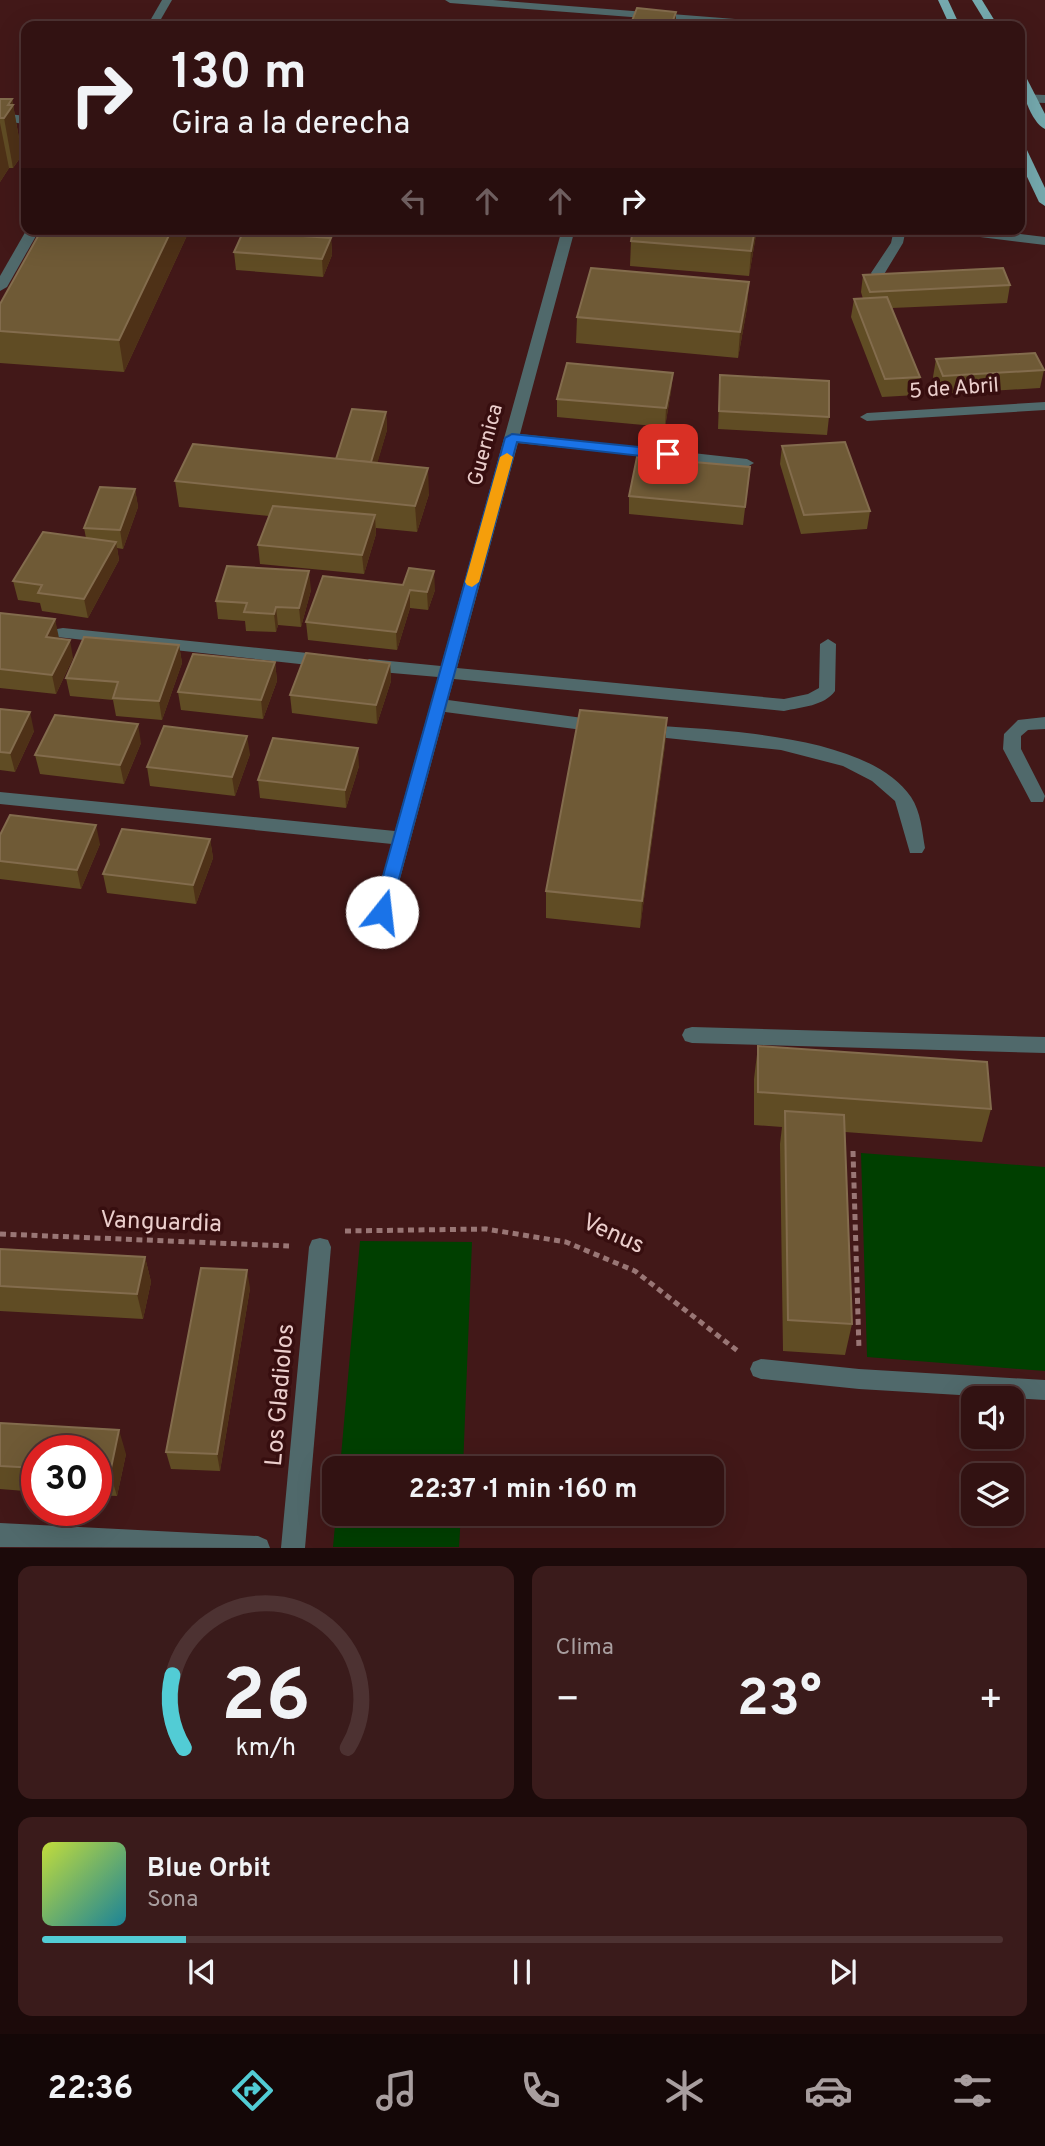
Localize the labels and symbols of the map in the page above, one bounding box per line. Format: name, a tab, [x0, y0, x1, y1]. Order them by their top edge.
street label: 5 de Abril	[908, 372, 1000, 406]
street label: Guernica	[462, 401, 510, 489]
pin	[638, 424, 698, 484]
position arrow	[345, 875, 419, 949]
street label: Vanguardia	[100, 1206, 222, 1240]
street label: Venus	[577, 1208, 649, 1262]
street label: Los Gladiolos	[260, 1323, 302, 1467]
speed limit sign: 30	[21, 1435, 112, 1526]

